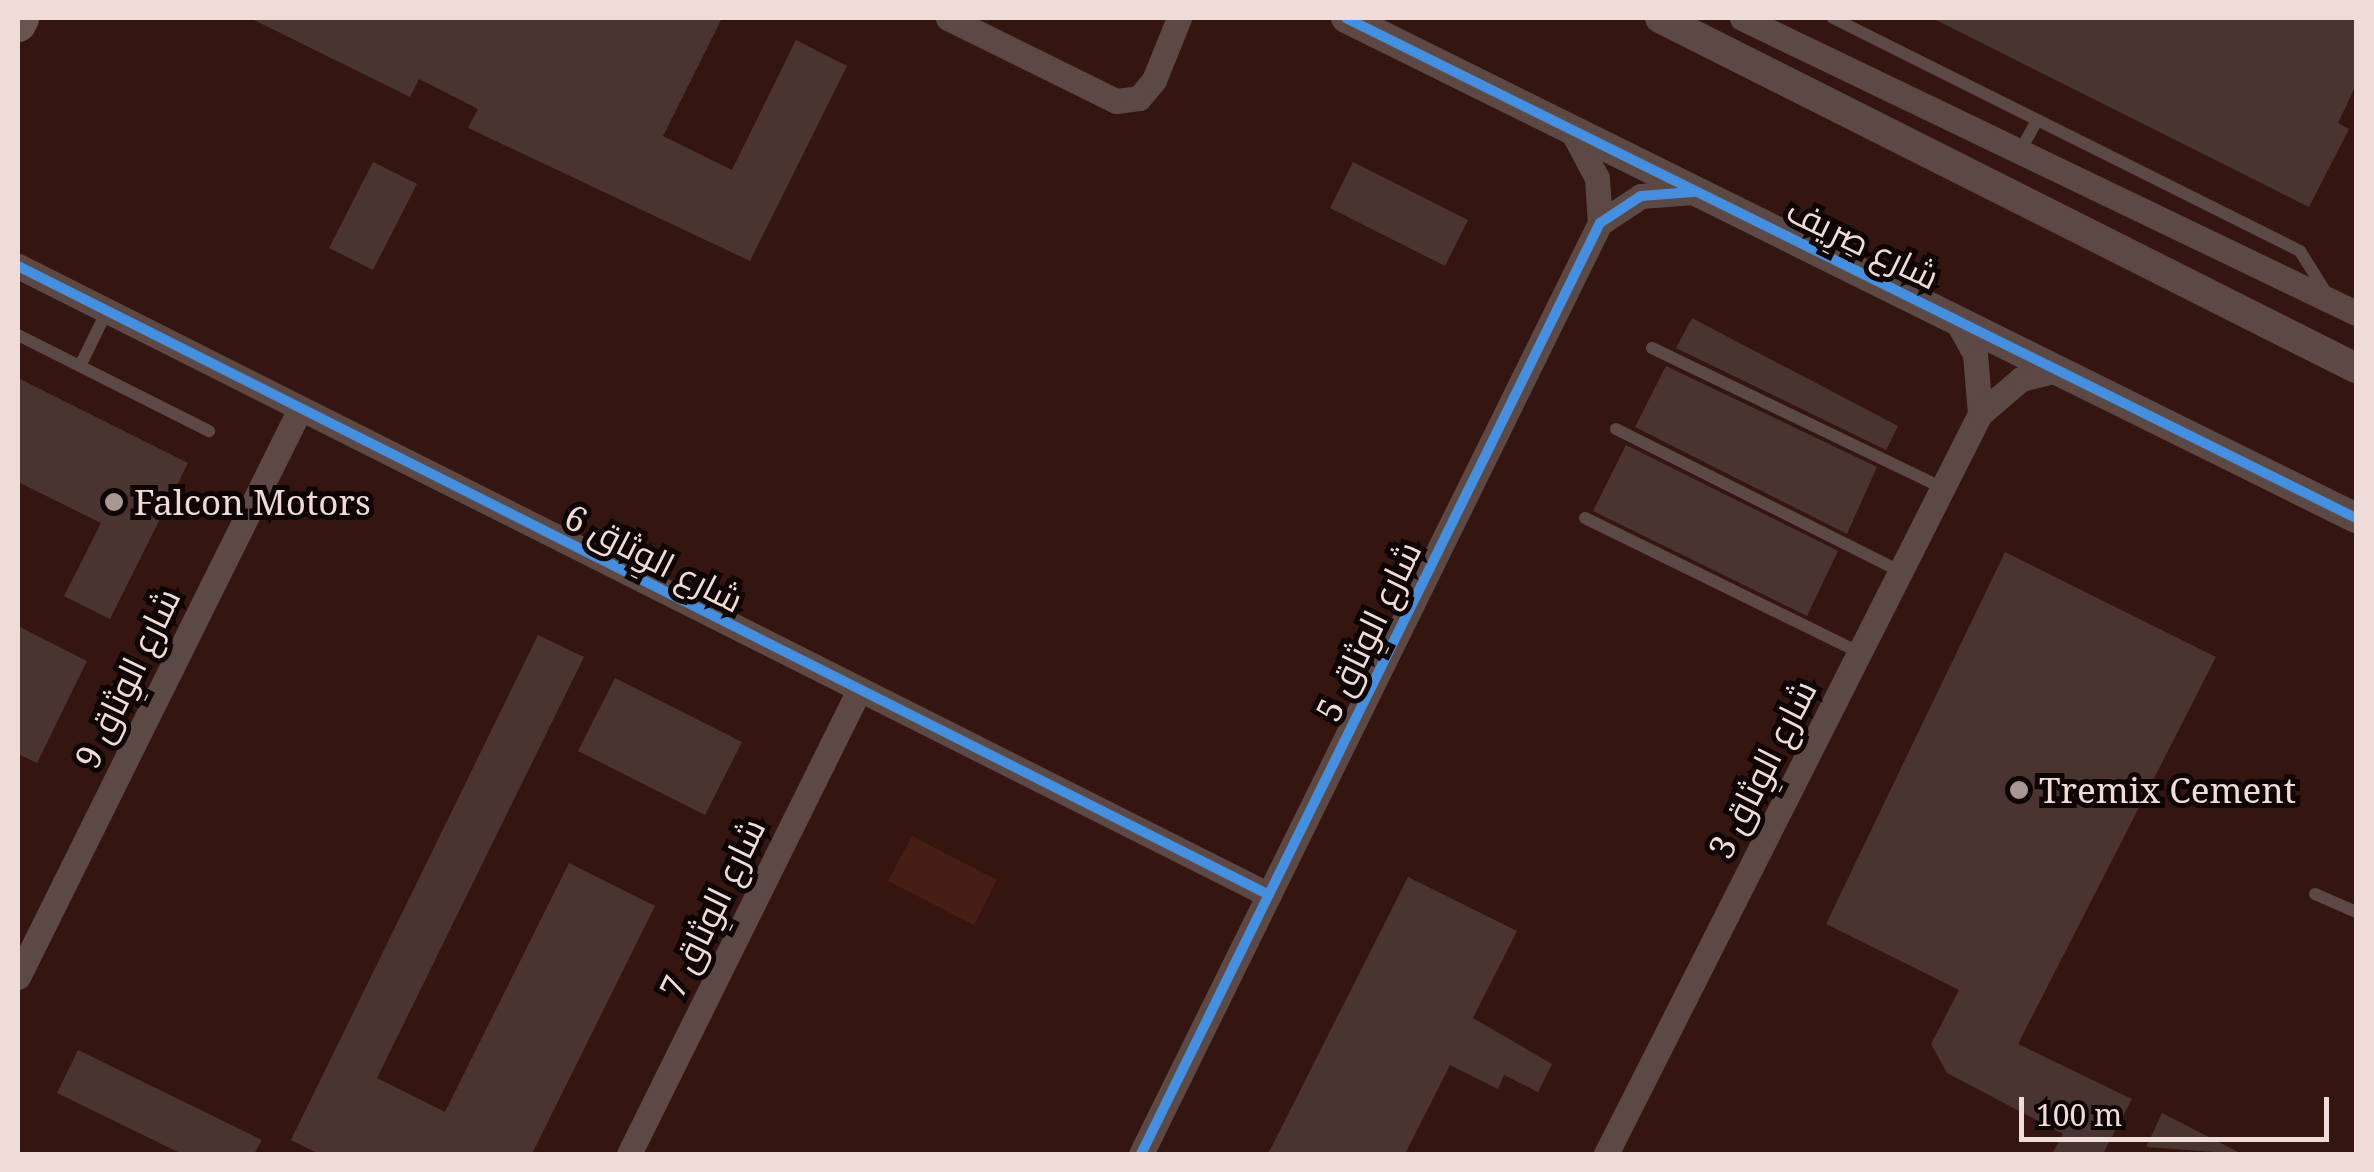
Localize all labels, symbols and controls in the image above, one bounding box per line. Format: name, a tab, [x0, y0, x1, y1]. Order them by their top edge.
street label: شارع صِرِيف	[1780, 188, 1946, 298]
place label: Falcon Motors	[134, 481, 371, 523]
marker: Falcon Motors	[103, 491, 125, 513]
street label: شارع الوِثاق 6	[558, 495, 750, 621]
street label: شارع الوِثاق 5	[1306, 534, 1430, 728]
street label: شارع الوِثاق 9	[65, 581, 189, 775]
street label: شارع الوِثاق 3	[1699, 673, 1825, 865]
place label: Tremix Cement	[2039, 769, 2296, 811]
marker: Tremix Cement	[2008, 779, 2030, 801]
street label: شارع الوِثاق 7	[650, 811, 774, 1005]
scale bar	[2024, 1077, 2334, 1139]
text: 100 m	[2036, 1094, 2122, 1135]

